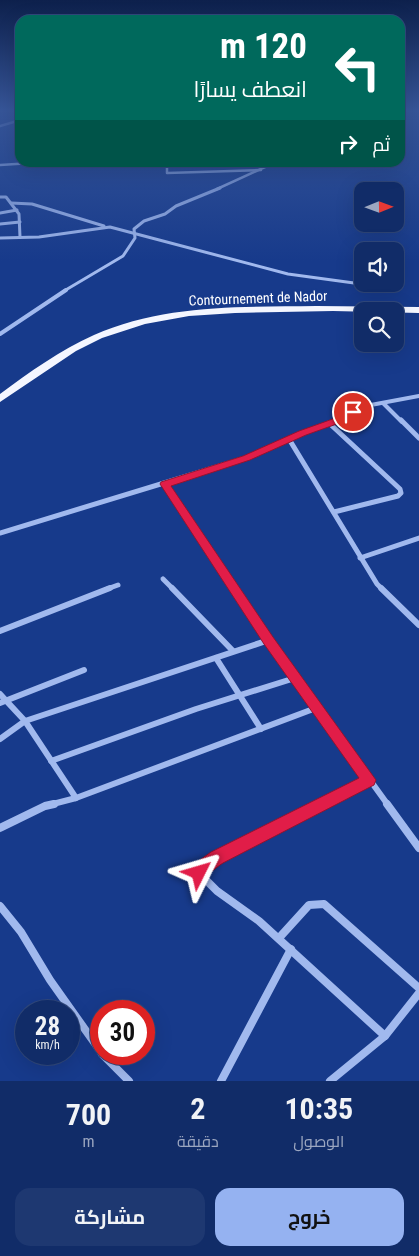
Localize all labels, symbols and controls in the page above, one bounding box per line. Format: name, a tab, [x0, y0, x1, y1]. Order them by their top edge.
text: 120 m	[220, 26, 307, 67]
icon: left	[325, 35, 390, 100]
text: انعطف يسارًا	[193, 77, 307, 102]
icon: right	[334, 130, 362, 158]
text: ثم	[372, 133, 390, 156]
north arrow	[354, 182, 404, 232]
map controls	[354, 182, 404, 352]
button: sound	[354, 242, 404, 292]
street label: Contournement de Nador	[188, 288, 328, 308]
button: search	[354, 302, 404, 352]
pin	[332, 391, 374, 433]
icon: arrive	[339, 398, 367, 426]
position arrow	[172, 846, 224, 898]
speed limit sign: 30	[90, 1000, 155, 1065]
text: 28	[35, 1012, 60, 1041]
text: km/h	[35, 1038, 60, 1052]
text: 2	[190, 1091, 205, 1126]
text: 10:35	[284, 1091, 353, 1126]
text: 700	[66, 1097, 111, 1132]
text: m	[83, 1132, 95, 1151]
text: دقيقة	[177, 1132, 219, 1151]
text: الوصول	[293, 1132, 344, 1151]
button: مشاركة	[15, 1188, 205, 1246]
button: خروج	[215, 1188, 404, 1246]

